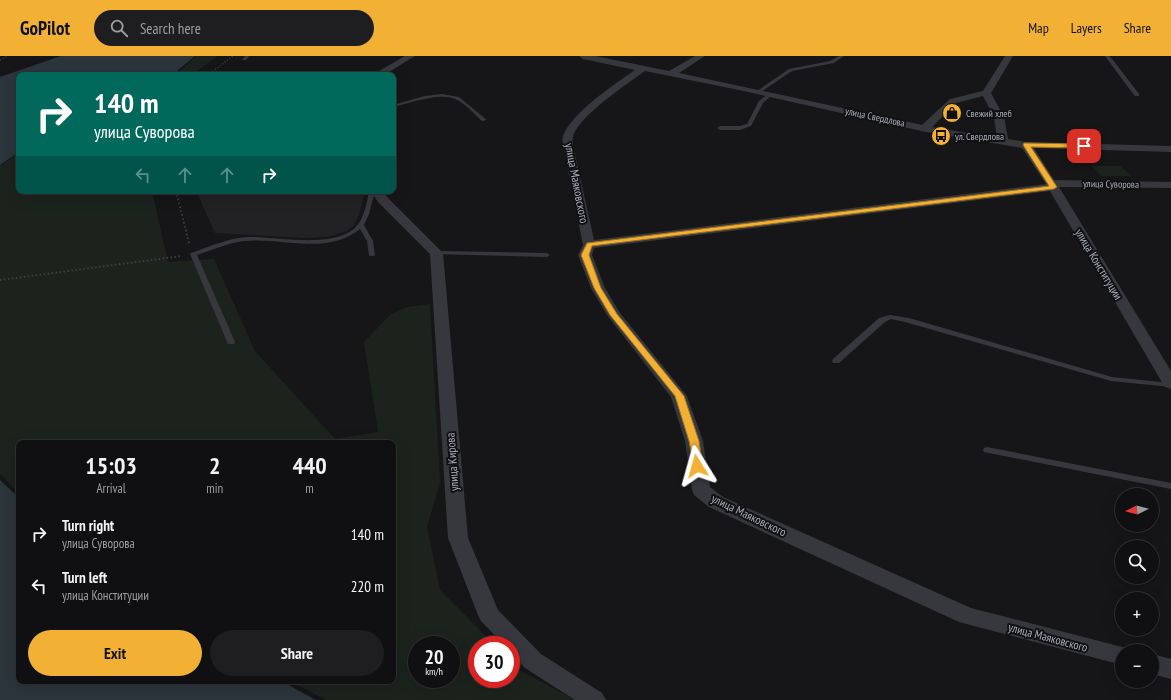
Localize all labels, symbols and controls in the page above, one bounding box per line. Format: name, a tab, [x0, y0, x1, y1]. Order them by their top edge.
search box	[94, 10, 374, 46]
text: GoPilot	[20, 16, 70, 40]
icon: search	[108, 17, 130, 39]
text: Search here	[140, 19, 201, 38]
text: Map	[1028, 19, 1049, 37]
text: Layers	[1071, 19, 1102, 37]
text: Share	[1124, 19, 1151, 37]
text: 140 m	[94, 84, 158, 121]
icon: right	[28, 88, 80, 140]
shop icon: Свежий хлеб	[941, 102, 963, 124]
street label: улица Свердлова	[844, 104, 906, 130]
place label: Свежий хлеб	[966, 107, 1012, 120]
text: улица Суворова	[94, 120, 195, 143]
bus stop icon: ул. Свердлова	[930, 125, 952, 147]
pin	[1067, 129, 1101, 163]
place label: ул. Свердлова	[955, 130, 1004, 143]
icon: arrive	[1073, 135, 1095, 157]
street label: улица Маяковского	[562, 142, 592, 224]
icon: left	[132, 164, 154, 186]
icon: ahead	[174, 164, 196, 186]
icon: ahead	[216, 164, 238, 186]
icon: right	[258, 164, 280, 186]
street label: улица Суворова	[1083, 177, 1139, 191]
street label: улица Конституции	[1072, 226, 1126, 302]
street label: улица Кирова	[442, 432, 462, 492]
position arrow	[676, 445, 718, 487]
text: 15:03	[85, 450, 137, 481]
text: 2	[209, 450, 220, 481]
text: 440	[292, 450, 327, 481]
text: Arrival	[96, 480, 126, 497]
text: min	[206, 480, 223, 497]
text: m	[305, 480, 314, 497]
north arrow	[1115, 488, 1159, 532]
map controls	[1115, 488, 1159, 688]
street label: улица Маяковского	[709, 490, 789, 540]
text: Turn right	[62, 516, 114, 535]
icon: right	[28, 523, 50, 545]
text: 140 m	[351, 525, 384, 544]
text: улица Суворова	[62, 535, 135, 552]
button: search	[1115, 540, 1159, 584]
text: Turn left	[62, 568, 107, 587]
icon: left	[28, 575, 50, 597]
text: 220 m	[351, 577, 384, 596]
text: улица Конституции	[62, 587, 149, 604]
button: +	[1115, 592, 1159, 636]
street label: улица Маяковского	[1007, 619, 1089, 655]
button: Exit	[28, 630, 202, 676]
button: Share	[210, 630, 384, 676]
speed limit sign: 30	[468, 636, 520, 688]
text: 20	[424, 644, 444, 670]
button: −	[1115, 644, 1159, 688]
text: km/h	[425, 665, 443, 678]

